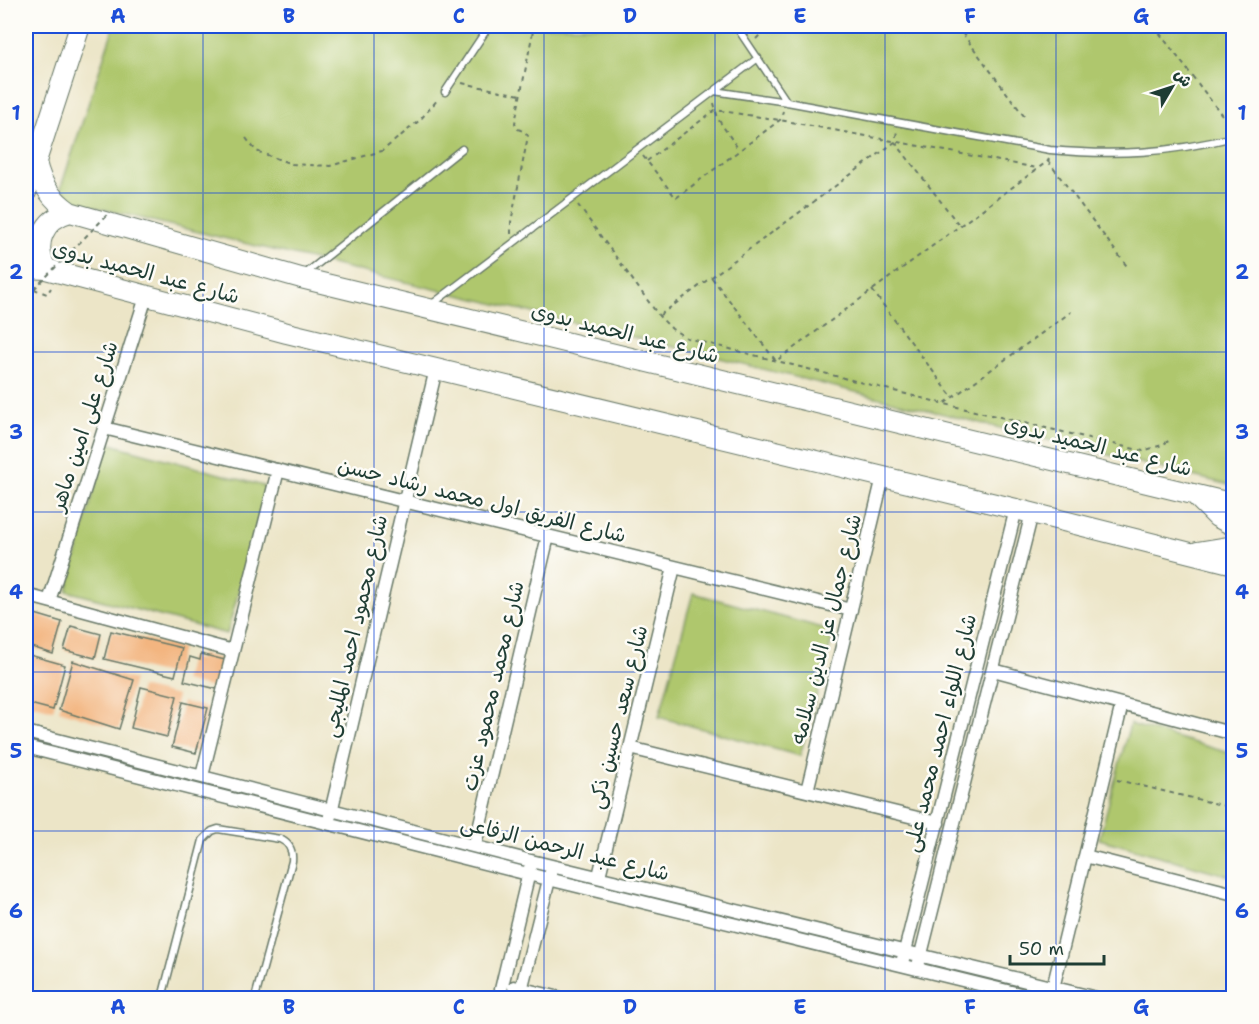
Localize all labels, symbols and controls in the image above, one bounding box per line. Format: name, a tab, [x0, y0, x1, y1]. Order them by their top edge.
text: A	[110, 3, 126, 29]
text: B	[283, 3, 295, 29]
text: C	[453, 3, 465, 29]
text: D	[623, 3, 637, 29]
text: E	[793, 3, 807, 29]
text: F	[964, 3, 976, 29]
text: G	[1133, 3, 1149, 29]
north arrow	[1142, 57, 1202, 117]
text: ش	[1170, 64, 1197, 91]
text: 1	[11, 100, 21, 126]
text: 1	[1237, 100, 1247, 126]
street label: شارع عبد الحميد بدوى	[49, 234, 243, 311]
text: 2	[9, 259, 23, 285]
text: 2	[1235, 259, 1249, 285]
street label: شارع عبد الحميد بدوى	[528, 296, 722, 371]
street label: شارع على امين ماهر	[43, 337, 126, 517]
street label: شارع عبد الحميد بدوى	[1001, 409, 1195, 484]
text: 3	[9, 419, 23, 445]
text: 3	[1235, 419, 1249, 445]
street label: شارع الفريق اول محمد رشاد حسن	[335, 451, 629, 550]
street label: شارع جمال عز الدين سلامه	[784, 511, 869, 747]
street label: شارع محمود احمد المليجى	[316, 512, 395, 740]
street label: شارع محمد محمود عزت	[455, 578, 532, 794]
text: 4	[9, 579, 23, 605]
text: 4	[1235, 579, 1249, 605]
street label: شارع اللواء احمد محمد على	[897, 611, 984, 855]
street label: شارع سعد حسين ذكى	[582, 622, 655, 812]
text: 5	[10, 738, 22, 764]
text: 5	[1236, 738, 1248, 764]
street label: شارع عبد الرحمن الرفاعى	[457, 809, 672, 888]
text: 6	[9, 898, 23, 924]
text: 6	[1235, 898, 1249, 924]
scale bar	[1010, 928, 1104, 966]
text: 50 m	[1019, 937, 1064, 961]
text: A	[110, 994, 126, 1020]
text: B	[283, 994, 295, 1020]
text: C	[453, 994, 465, 1020]
text: D	[623, 994, 637, 1020]
text: E	[793, 994, 807, 1020]
text: F	[964, 994, 976, 1020]
text: G	[1133, 994, 1149, 1020]

